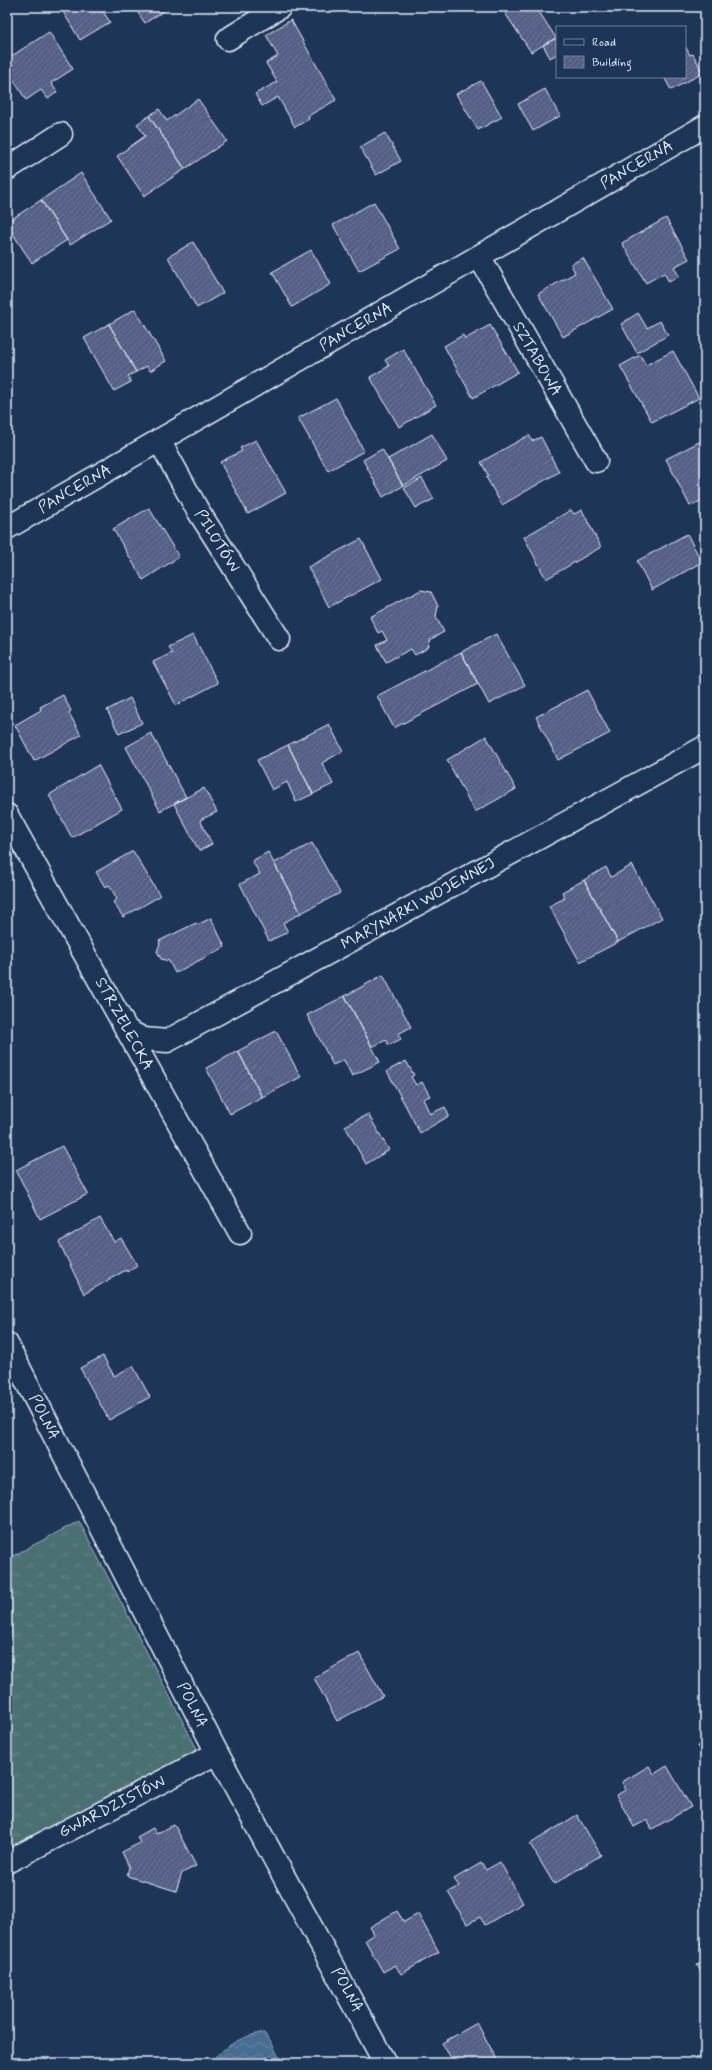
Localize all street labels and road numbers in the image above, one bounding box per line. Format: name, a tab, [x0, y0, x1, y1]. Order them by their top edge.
street label: PANCERNA	[597, 136, 677, 194]
street label: PANCERNA	[316, 298, 396, 356]
street label: SZTABOWA	[507, 318, 567, 400]
street label: PANCERNA	[35, 460, 115, 518]
street label: PILOTÓW	[189, 506, 245, 576]
street label: MARYNARKI WOJENNEJ	[337, 853, 499, 955]
street label: STRZELECKA	[90, 974, 158, 1074]
street label: POLNA	[24, 1391, 64, 1443]
street label: POLNA	[172, 1679, 212, 1731]
street label: GWARDZISTÓW	[55, 1771, 169, 1843]
street label: POLNA	[326, 1964, 368, 2016]

